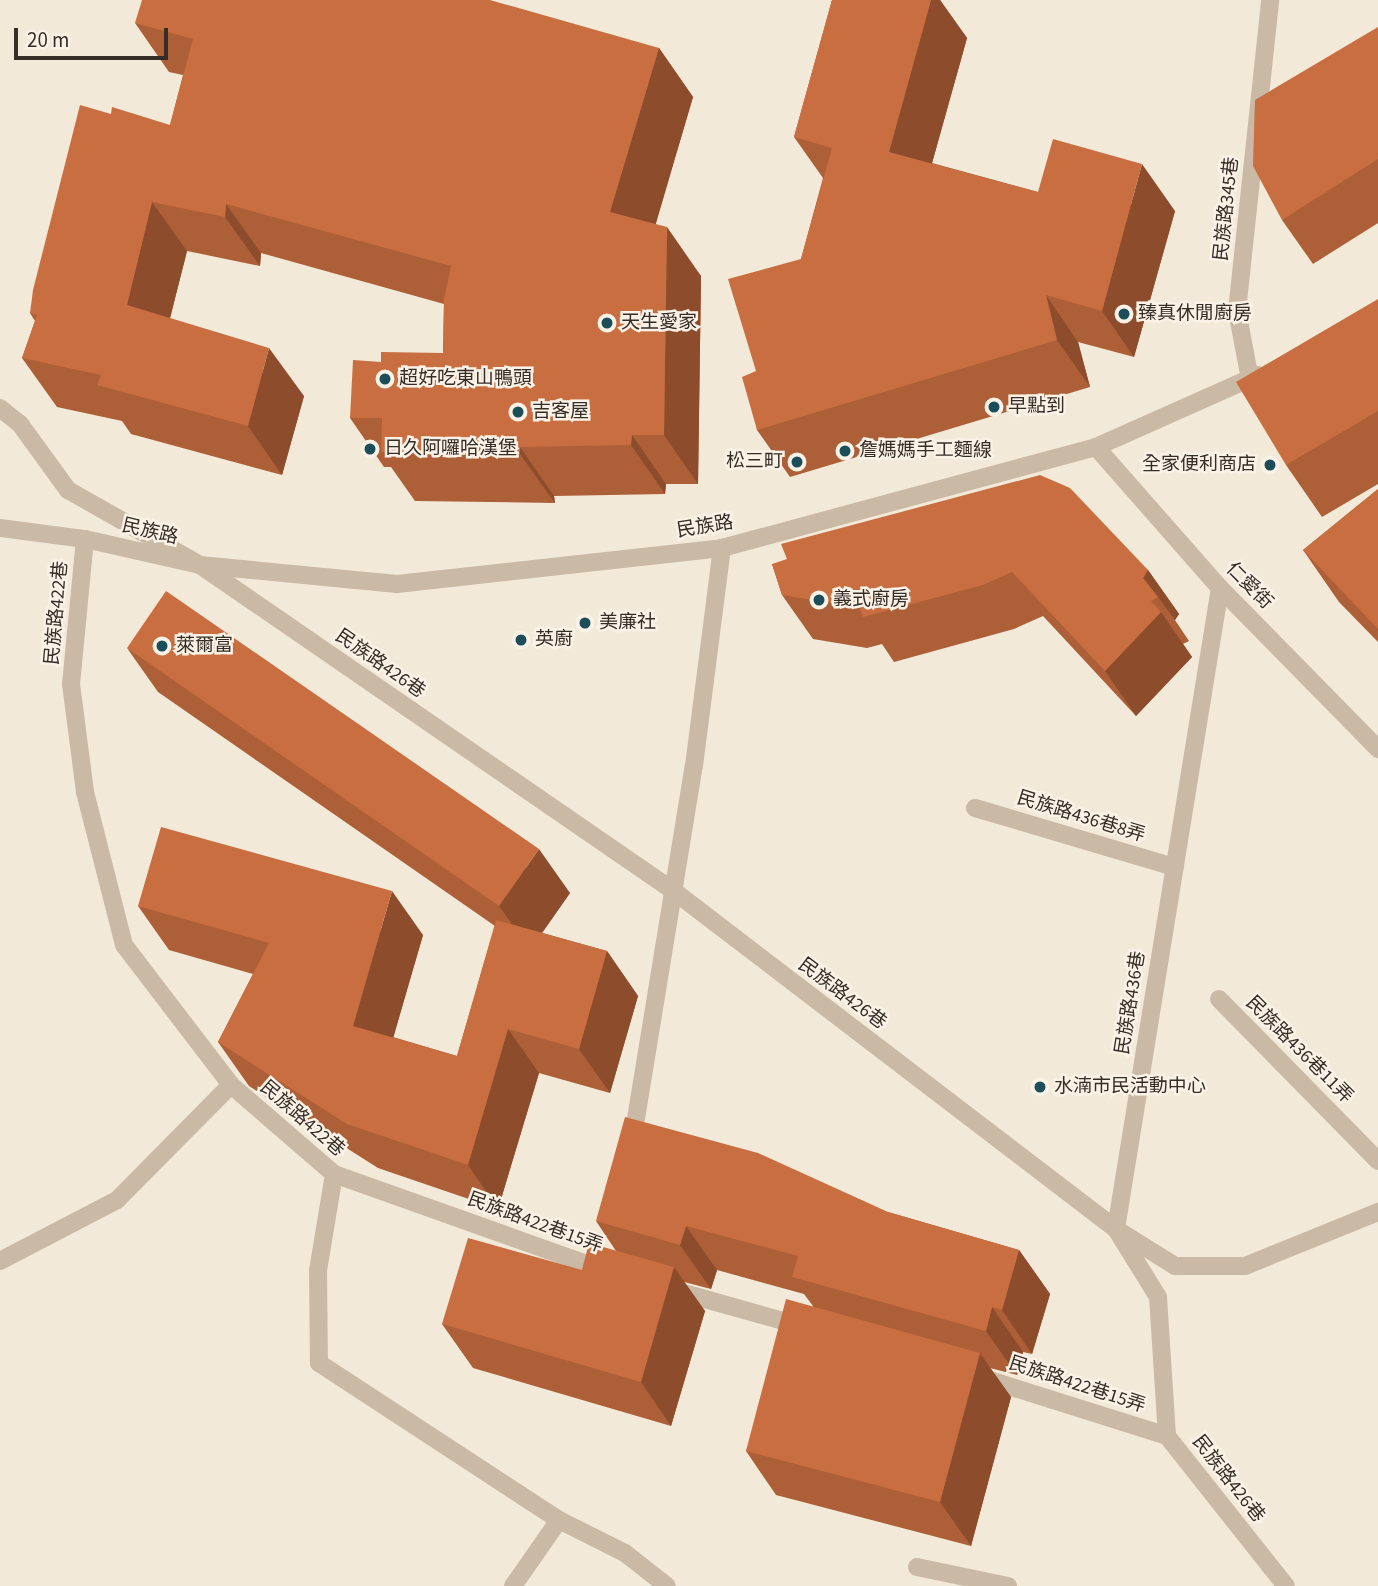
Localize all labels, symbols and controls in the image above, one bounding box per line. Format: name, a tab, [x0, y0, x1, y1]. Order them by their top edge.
scale bar	[18, 14, 172, 58]
text: 20 m	[27, 25, 69, 55]
street label: 民族路345巷	[1210, 156, 1244, 262]
place label: 臻真休閒廚房	[1138, 303, 1252, 325]
marker: 臻真休閒廚房	[1116, 306, 1132, 322]
place label: 天生愛家	[621, 312, 697, 334]
marker: 天生愛家	[599, 315, 615, 331]
place label: 超好吃東山鴨頭	[399, 368, 532, 390]
marker: 超好吃東山鴨頭	[377, 371, 393, 387]
place label: 早點到	[1008, 396, 1065, 418]
marker: 早點到	[986, 399, 1002, 415]
place label: 吉客屋	[532, 401, 589, 423]
marker: 吉客屋	[510, 404, 526, 420]
place label: 日久阿囉哈漢堡	[384, 438, 517, 460]
place label: 詹媽媽手工麵線	[859, 440, 992, 462]
marker: 日久阿囉哈漢堡	[362, 441, 378, 457]
marker: 詹媽媽手工麵線	[837, 443, 853, 459]
place label: 松三町	[726, 451, 783, 473]
marker: 松三町	[789, 454, 805, 470]
place label: 全家便利商店	[1142, 454, 1256, 476]
marker: 全家便利商店	[1262, 457, 1278, 473]
street label: 民族路	[675, 511, 735, 543]
street label: 民族路	[120, 514, 180, 550]
street label: 仁愛街	[1221, 558, 1277, 614]
street label: 民族路422巷	[41, 560, 73, 666]
place label: 義式廚房	[833, 589, 909, 611]
marker: 義式廚房	[811, 592, 827, 608]
place label: 美廉社	[599, 612, 656, 634]
marker: 美廉社	[577, 615, 593, 631]
street label: 民族路426巷	[331, 625, 429, 703]
place label: 英廚	[535, 629, 573, 651]
marker: 英廚	[513, 632, 529, 648]
place label: 萊爾富	[176, 635, 233, 657]
marker: 萊爾富	[154, 638, 170, 654]
street label: 民族路436巷8弄	[1014, 787, 1148, 847]
street label: 民族路436巷	[1112, 950, 1150, 1056]
street label: 民族路426巷	[793, 954, 891, 1034]
street label: 民族路436巷11弄	[1241, 992, 1357, 1108]
street label: 民族路422巷	[255, 1076, 349, 1162]
place label: 水湳市民活動中心	[1054, 1076, 1206, 1098]
marker: 水湳市民活動中心	[1032, 1079, 1048, 1095]
street label: 民族路422巷15弄	[464, 1188, 606, 1258]
street label: 民族路422巷15弄	[1006, 1352, 1148, 1418]
street label: 民族路426巷	[1187, 1431, 1269, 1527]

